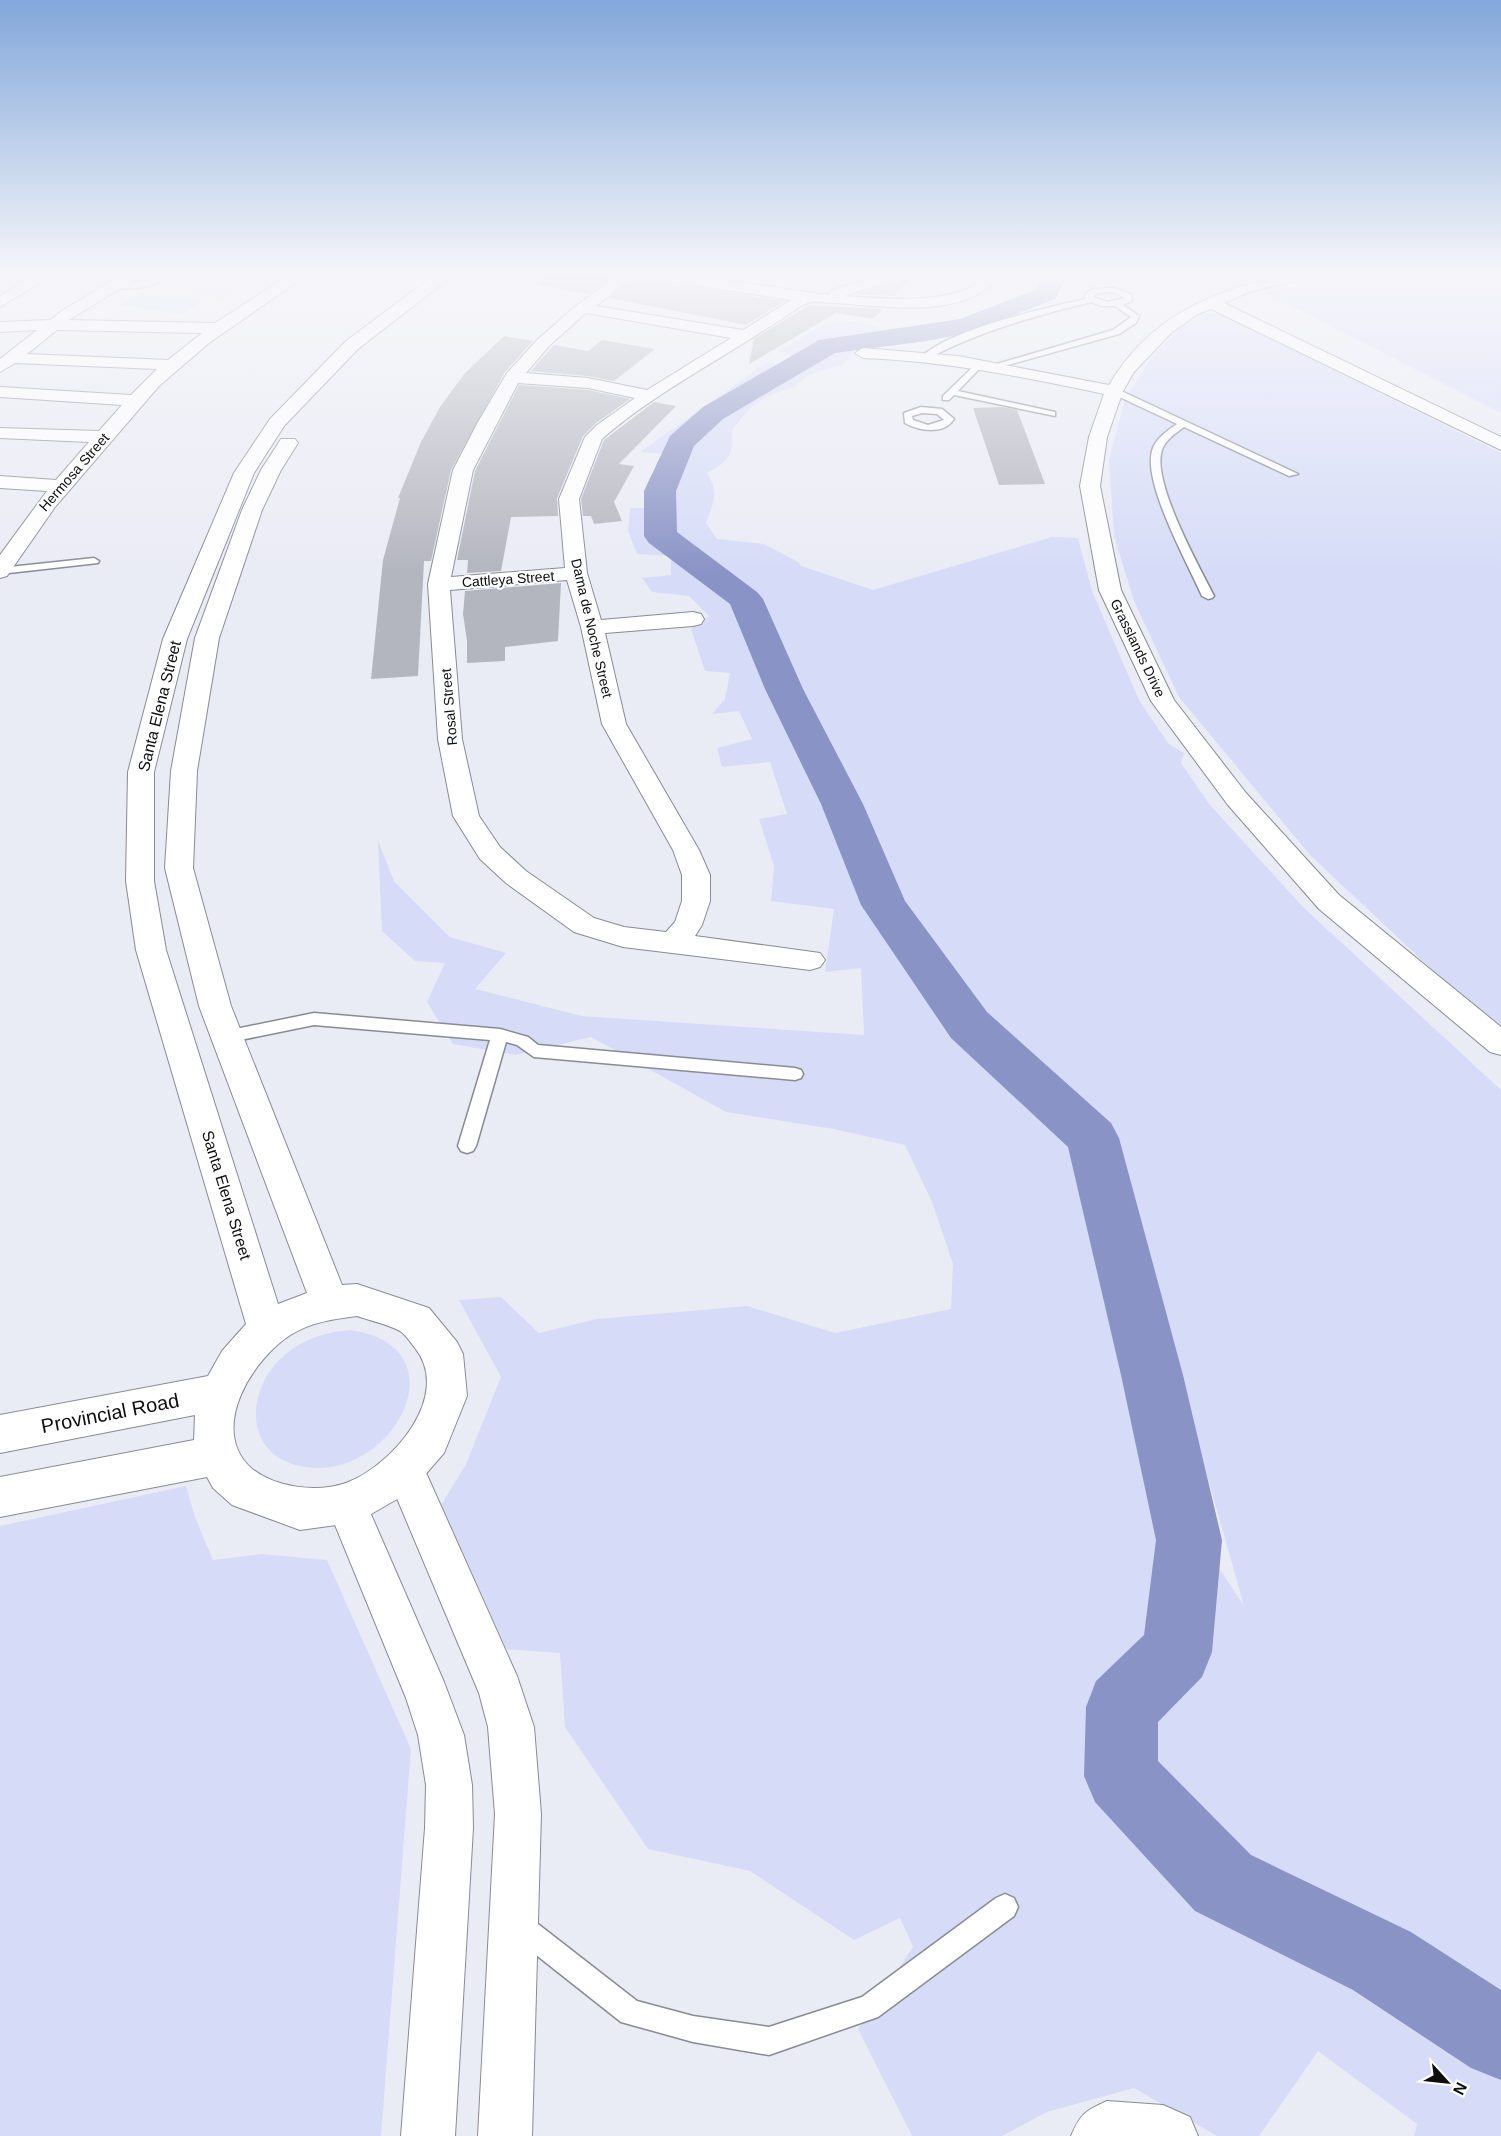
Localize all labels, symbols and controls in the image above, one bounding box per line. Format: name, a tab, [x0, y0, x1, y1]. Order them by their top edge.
street label: Hermosa Street	[36, 430, 112, 514]
street label: Dama de Noche Street	[568, 557, 616, 699]
street label: Cattleya Street	[461, 568, 555, 590]
street label: Grasslands Drive	[1107, 596, 1169, 700]
street label: Santa Elena Street	[135, 638, 184, 773]
street label: Rosal Street	[438, 668, 460, 746]
street label: Santa Elena Street	[199, 1128, 254, 1262]
street label: Provincial Road	[39, 1389, 181, 1437]
north arrow	[1417, 2052, 1477, 2112]
text: N	[1450, 2080, 1470, 2098]

